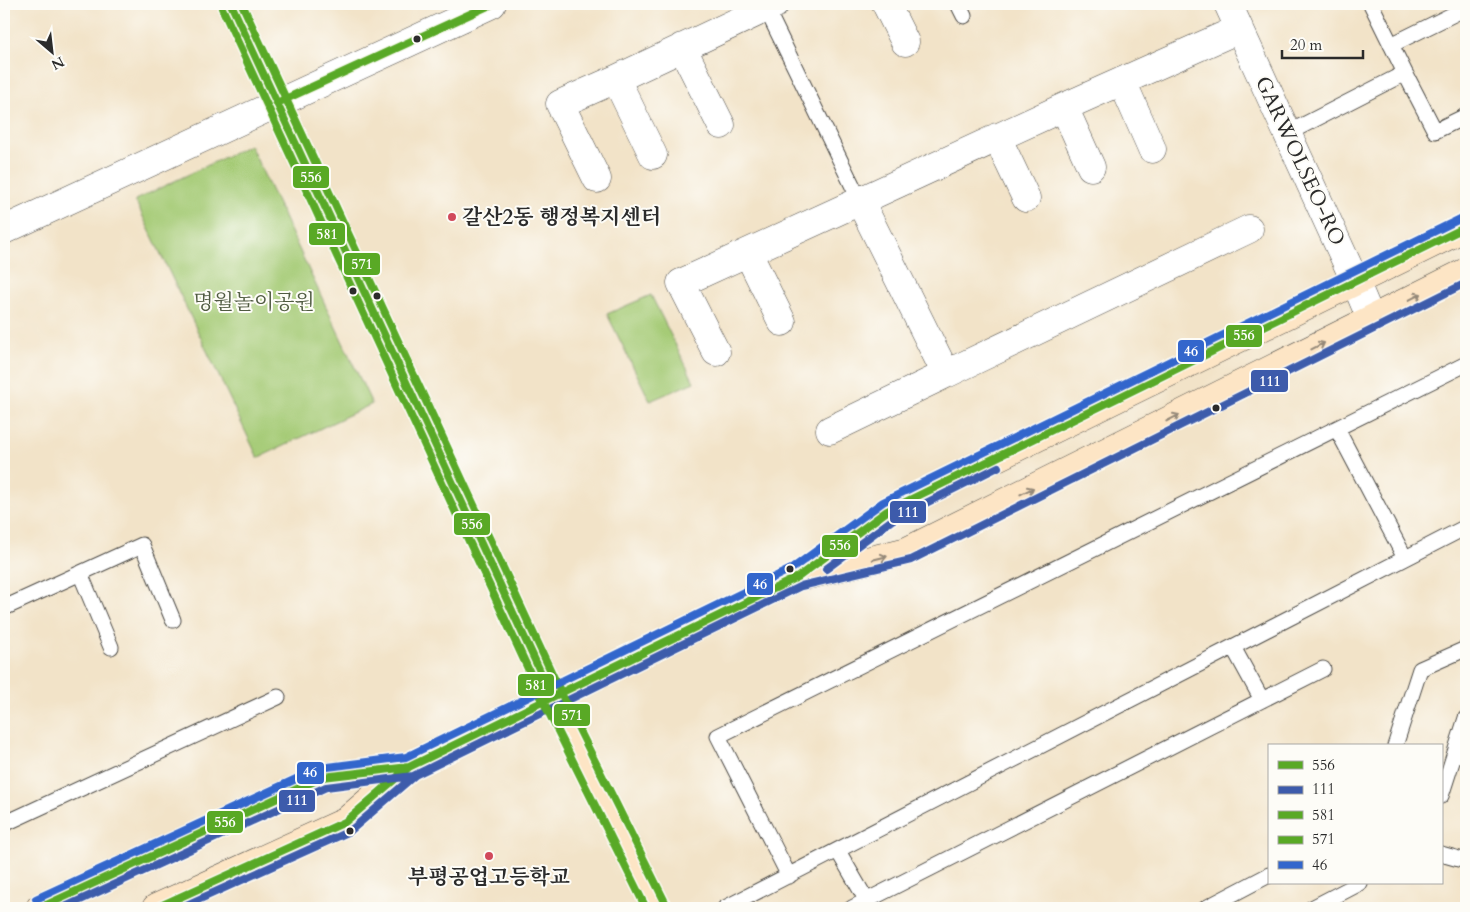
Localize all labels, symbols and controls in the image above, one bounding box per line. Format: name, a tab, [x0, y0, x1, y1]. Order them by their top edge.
north arrow	[28, 28, 78, 78]
scale bar	[1282, 28, 1364, 60]
unlabelled marker	[412, 34, 422, 44]
text: 20 m	[1290, 35, 1322, 55]
text: N	[48, 52, 68, 74]
street label: GARWOLSEO-RO	[1248, 72, 1352, 250]
line badge: 556	[292, 165, 330, 189]
text: 556	[300, 168, 322, 187]
place label: 갈산2동 행정복지센터	[462, 203, 661, 232]
marker: 갈산2동 행정복지센터	[446, 211, 458, 223]
line badge: 581	[308, 222, 346, 246]
text: 581	[316, 225, 338, 244]
line badge: 571	[343, 252, 381, 276]
text: 571	[351, 255, 373, 274]
unlabelled marker	[348, 286, 358, 296]
park label: 명월놀이공원	[193, 288, 315, 317]
unlabelled marker	[372, 291, 382, 301]
one-way arrow	[1407, 292, 1422, 301]
line badge: 556	[1225, 324, 1263, 348]
text: 556	[1233, 326, 1255, 345]
line badge: 46	[1177, 339, 1205, 363]
one-way arrow	[1310, 341, 1325, 350]
text: 46	[1184, 342, 1198, 361]
line badge: 111	[1250, 369, 1289, 393]
text: 111	[1259, 372, 1281, 391]
unlabelled marker	[1211, 403, 1221, 413]
one-way arrow	[1165, 413, 1180, 423]
one-way arrow	[1019, 486, 1034, 495]
line badge: 111	[889, 500, 927, 524]
text: 111	[897, 503, 919, 522]
line badge: 556	[453, 512, 491, 536]
text: 556	[461, 515, 483, 534]
line badge: 556	[821, 534, 859, 558]
text: 556	[829, 536, 851, 555]
one-way arrow	[871, 553, 887, 562]
unlabelled marker	[785, 564, 795, 574]
line badge: 46	[746, 572, 774, 596]
text: 46	[753, 575, 767, 594]
line badge: 581	[517, 673, 555, 697]
text: 581	[525, 676, 547, 695]
line badge: 571	[553, 703, 591, 727]
text: 571	[561, 706, 583, 725]
legend	[1268, 744, 1442, 884]
text: 556	[1312, 755, 1335, 775]
line badge: 46	[296, 761, 325, 785]
text: 46	[303, 763, 317, 782]
text: 111	[1312, 779, 1335, 799]
line badge: 111	[278, 789, 316, 813]
text: 111	[286, 791, 308, 810]
text: 581	[1312, 805, 1335, 825]
line badge: 556	[206, 810, 244, 834]
text: 556	[214, 813, 236, 832]
unlabelled marker	[345, 826, 355, 836]
text: 571	[1312, 829, 1335, 849]
marker: 부평공업고등학교	[483, 850, 495, 862]
text: 46	[1312, 855, 1328, 875]
place label: 부평공업고등학교	[408, 863, 570, 892]

